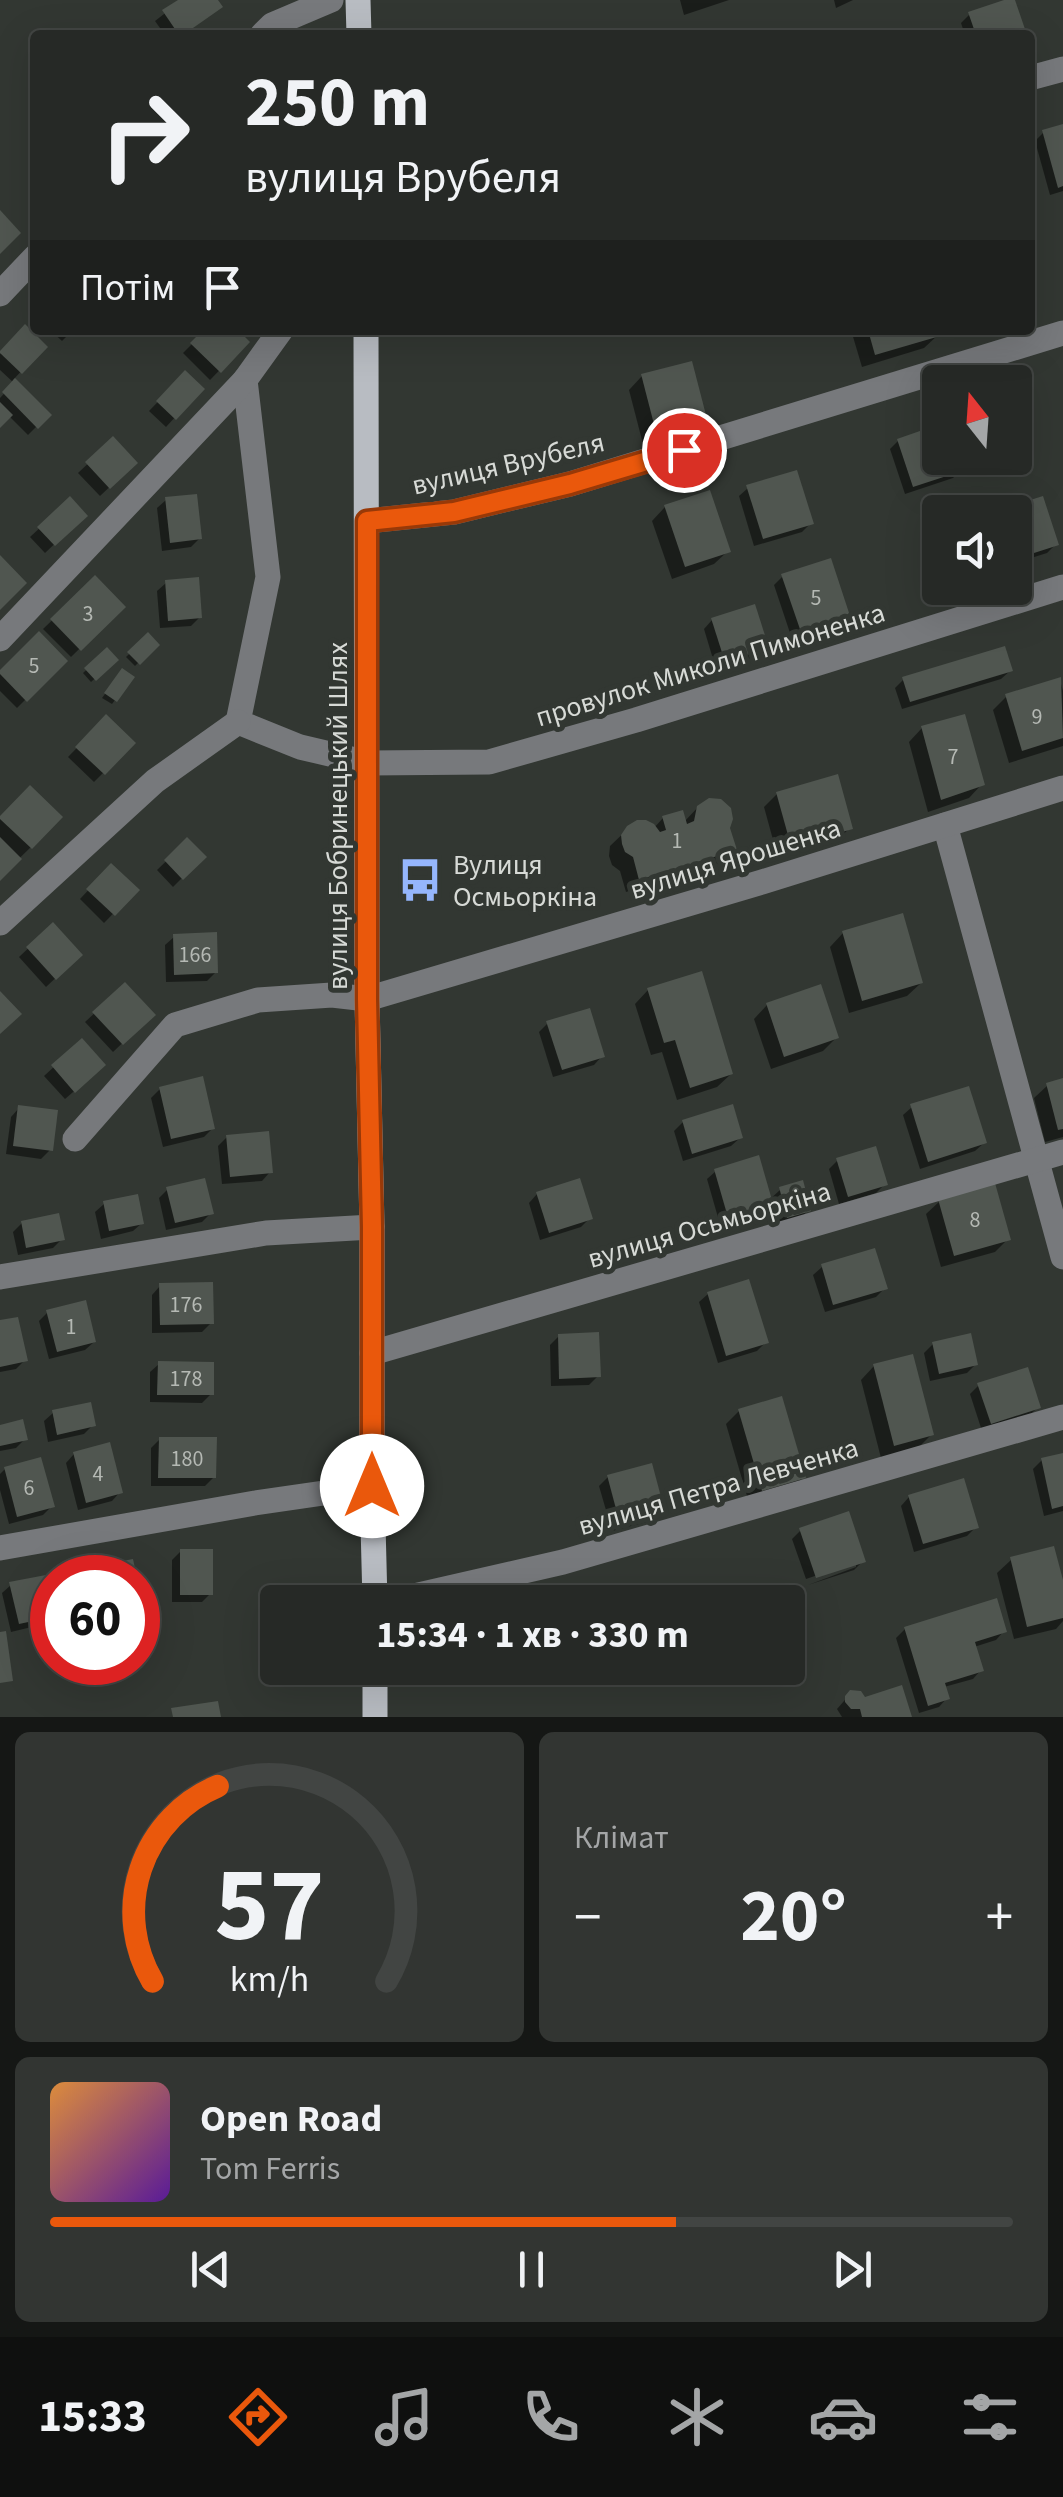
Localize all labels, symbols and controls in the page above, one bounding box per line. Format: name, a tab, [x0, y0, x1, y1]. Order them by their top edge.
text: 250 m	[245, 53, 430, 153]
icon: right	[80, 70, 210, 200]
text: вулиця Врубеля	[245, 146, 561, 210]
icon: arrive	[195, 260, 250, 315]
text: Потім	[80, 261, 175, 315]
north arrow	[922, 365, 1032, 475]
map controls	[922, 365, 1032, 605]
pin	[642, 408, 727, 493]
street label: вулиця Врубеля	[408, 422, 609, 506]
icon: arrive	[657, 423, 712, 478]
button: sound	[922, 495, 1032, 605]
house number: 5	[811, 582, 821, 614]
street label: провулок Миколи Пимоненка	[531, 593, 890, 737]
house number: 3	[83, 598, 93, 630]
street label: вулиця Бобринецький Шлях	[318, 642, 358, 990]
house number: 5	[29, 650, 39, 682]
house number: 9	[1032, 701, 1042, 733]
house number: 7	[948, 741, 959, 773]
street label: вулиця Ярошенка	[625, 808, 846, 910]
house number: 1	[672, 825, 682, 857]
place label: Вулиця Осмьоркіна	[453, 845, 597, 917]
bus stop icon: Вулиця Осмьоркіна	[396, 856, 444, 904]
house number: 166	[179, 939, 211, 971]
street label: вулиця Осьмьоркіна	[583, 1171, 836, 1279]
house number: 8	[970, 1204, 981, 1236]
house number: 176	[170, 1289, 202, 1321]
house number: 1	[66, 1311, 76, 1343]
house number: 178	[170, 1363, 202, 1395]
street label: вулиця Петра Левченка	[573, 1428, 863, 1546]
position arrow	[320, 1434, 424, 1538]
house number: 180	[171, 1443, 203, 1475]
house number: 4	[93, 1458, 104, 1490]
house number: 6	[24, 1472, 35, 1504]
speed limit sign: 60	[30, 1555, 160, 1685]
text: 15:34 · 1 хв · 330 m	[376, 1608, 689, 1662]
text: Клімат	[574, 1815, 669, 1861]
text: 57	[215, 1833, 324, 1981]
text: 20°	[740, 1863, 847, 1970]
text: −	[574, 1879, 601, 1957]
text: +	[986, 1879, 1013, 1957]
text: km/h	[230, 1954, 309, 2005]
text: Open Road	[200, 2092, 382, 2146]
text: Tom Ferris	[200, 2146, 340, 2192]
icon: previous	[183, 2242, 238, 2297]
icon: pause	[504, 2242, 559, 2297]
icon: next	[825, 2242, 880, 2297]
icon: directions	[223, 2382, 293, 2452]
icon: music	[369, 2382, 439, 2452]
icon: phone	[516, 2382, 586, 2452]
icon: climate	[662, 2382, 732, 2452]
icon: car	[808, 2382, 878, 2452]
icon: filters	[955, 2382, 1025, 2452]
text: 15:33	[38, 2385, 147, 2449]

